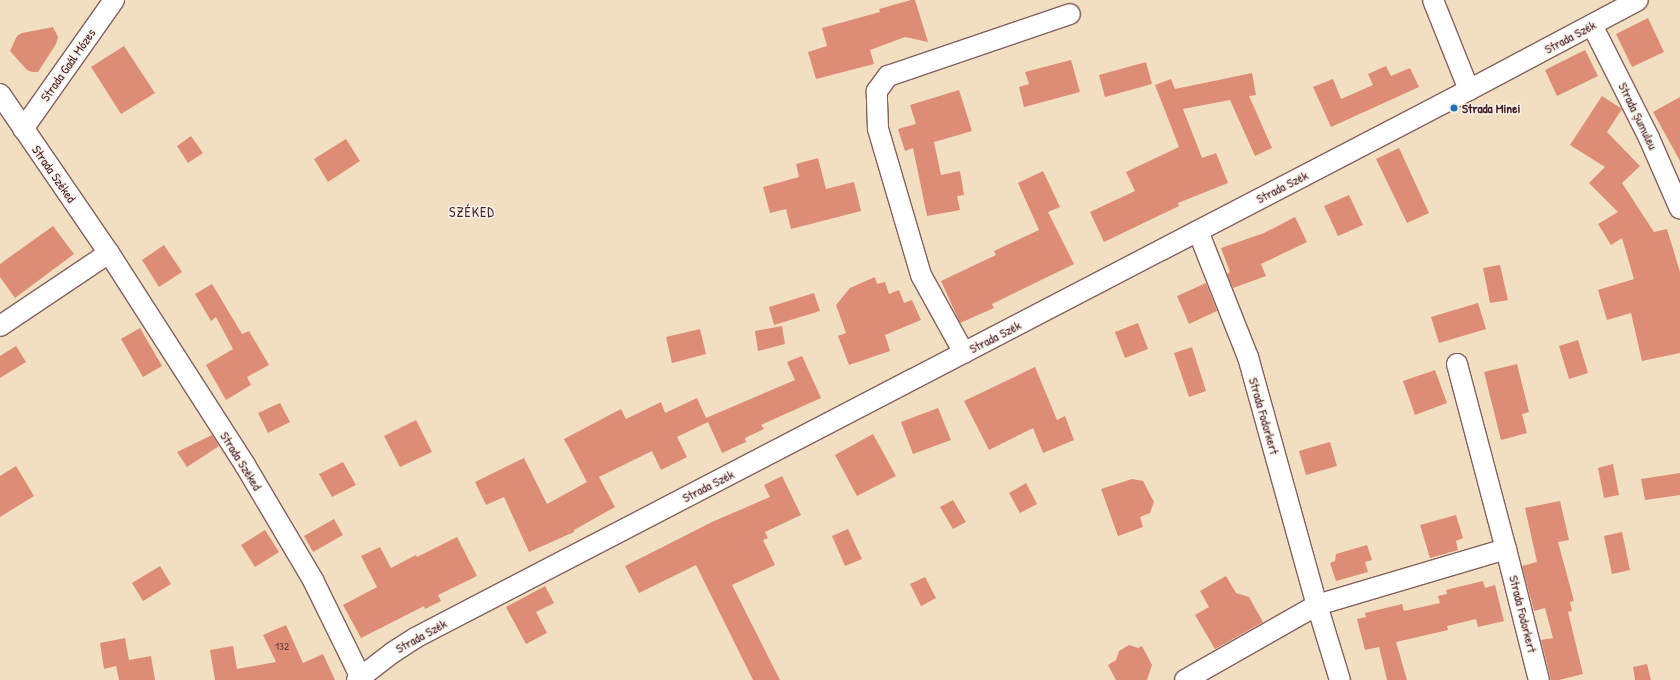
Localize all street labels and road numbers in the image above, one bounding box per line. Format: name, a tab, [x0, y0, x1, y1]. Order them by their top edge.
street label: Strada Szék	[1542, 17, 1598, 57]
street label: Strada Gaál Mózes	[37, 26, 99, 104]
street label: Strada Șumuleu	[1615, 80, 1661, 152]
street label: Strada Széked	[29, 142, 79, 206]
street label: Strada Szék	[1254, 167, 1310, 207]
street label: Strada Szék	[967, 317, 1023, 357]
street label: Strada Fodorkert	[1246, 376, 1282, 456]
street label: Strada Széked	[217, 429, 265, 493]
street label: Strada Szék	[680, 466, 736, 506]
street label: Strada Fodorkert	[1506, 574, 1540, 654]
street label: Strada Szék	[393, 616, 449, 656]

